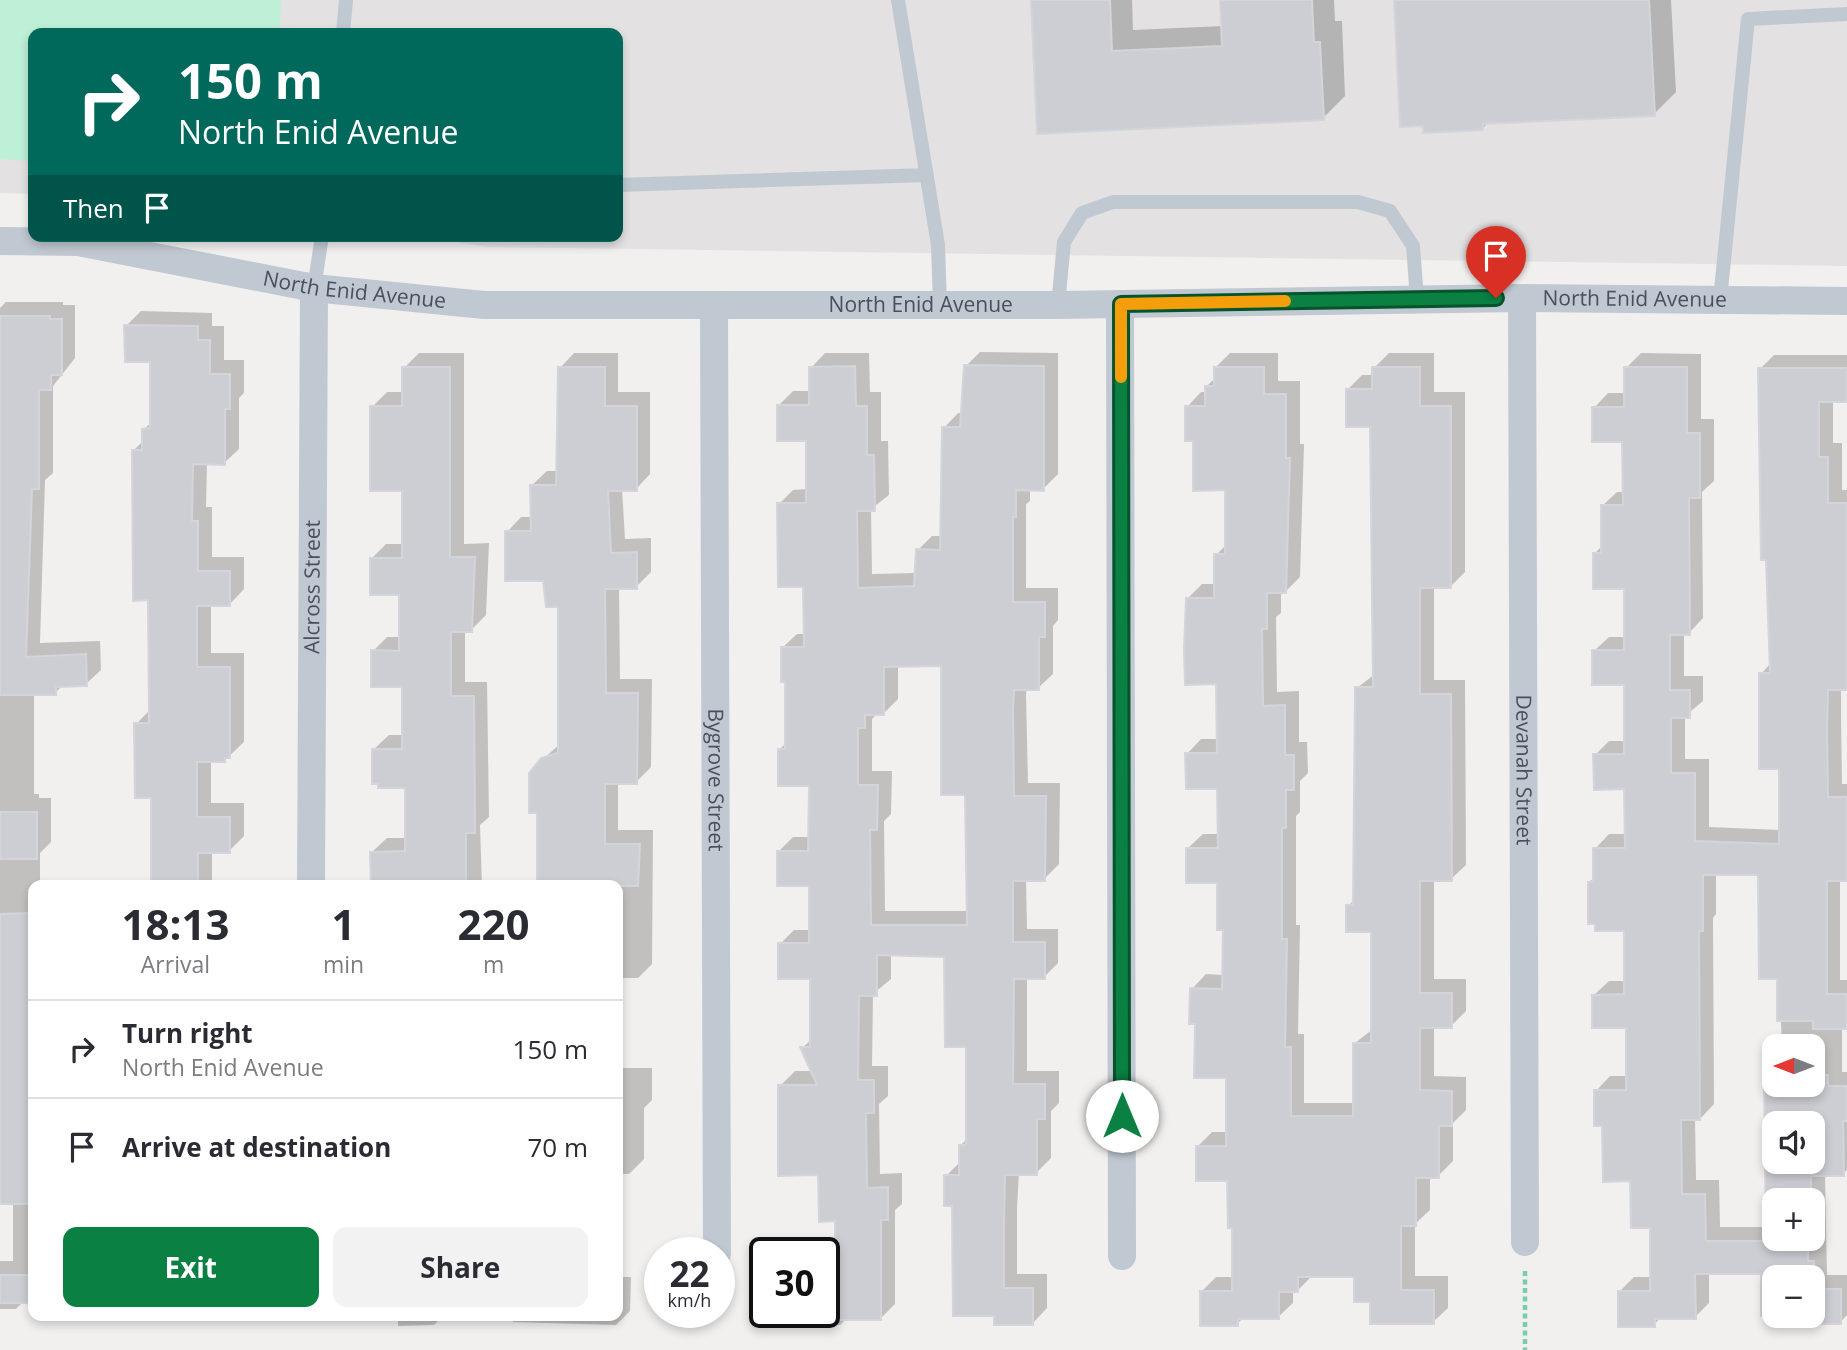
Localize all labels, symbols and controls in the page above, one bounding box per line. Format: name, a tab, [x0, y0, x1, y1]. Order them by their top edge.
text: 150 m	[178, 47, 323, 113]
icon: right	[63, 56, 154, 147]
text: North Enid Avenue	[178, 110, 459, 153]
icon: arrive	[138, 189, 176, 227]
text: Then	[63, 190, 124, 226]
pin	[1466, 226, 1526, 298]
icon: arrive	[1477, 237, 1515, 275]
street label: North Enid Avenue	[261, 263, 448, 314]
street label: North Enid Avenue	[1542, 283, 1727, 313]
street label: North Enid Avenue	[829, 290, 1013, 318]
street label: Alcross Street	[297, 520, 326, 654]
street label: Devanah Street	[1510, 695, 1539, 845]
street label: Bygrove Street	[702, 708, 731, 852]
text: 18:13	[121, 895, 229, 952]
text: 1	[331, 895, 356, 952]
text: 220	[458, 895, 530, 952]
text: Arrival	[141, 948, 210, 980]
text: min	[323, 948, 364, 980]
text: m	[483, 948, 504, 980]
text: Turn right	[122, 1015, 253, 1051]
icon: right	[63, 1030, 101, 1068]
text: 150 m	[513, 1031, 588, 1067]
north arrow	[1762, 1034, 1825, 1097]
map controls	[1762, 1034, 1825, 1328]
text: North Enid Avenue	[122, 1051, 324, 1083]
position arrow	[1085, 1079, 1159, 1153]
button: sound	[1762, 1111, 1825, 1174]
icon: arrive	[63, 1128, 101, 1166]
text: Arrive at destination	[122, 1129, 391, 1165]
text: 70 m	[527, 1129, 588, 1165]
button: +	[1762, 1188, 1825, 1251]
button: Exit	[63, 1227, 319, 1307]
button: Share	[333, 1227, 588, 1307]
speed limit sign: 30	[749, 1237, 840, 1328]
text: 22	[669, 1250, 710, 1297]
button: −	[1762, 1265, 1825, 1328]
text: km/h	[668, 1288, 711, 1312]

